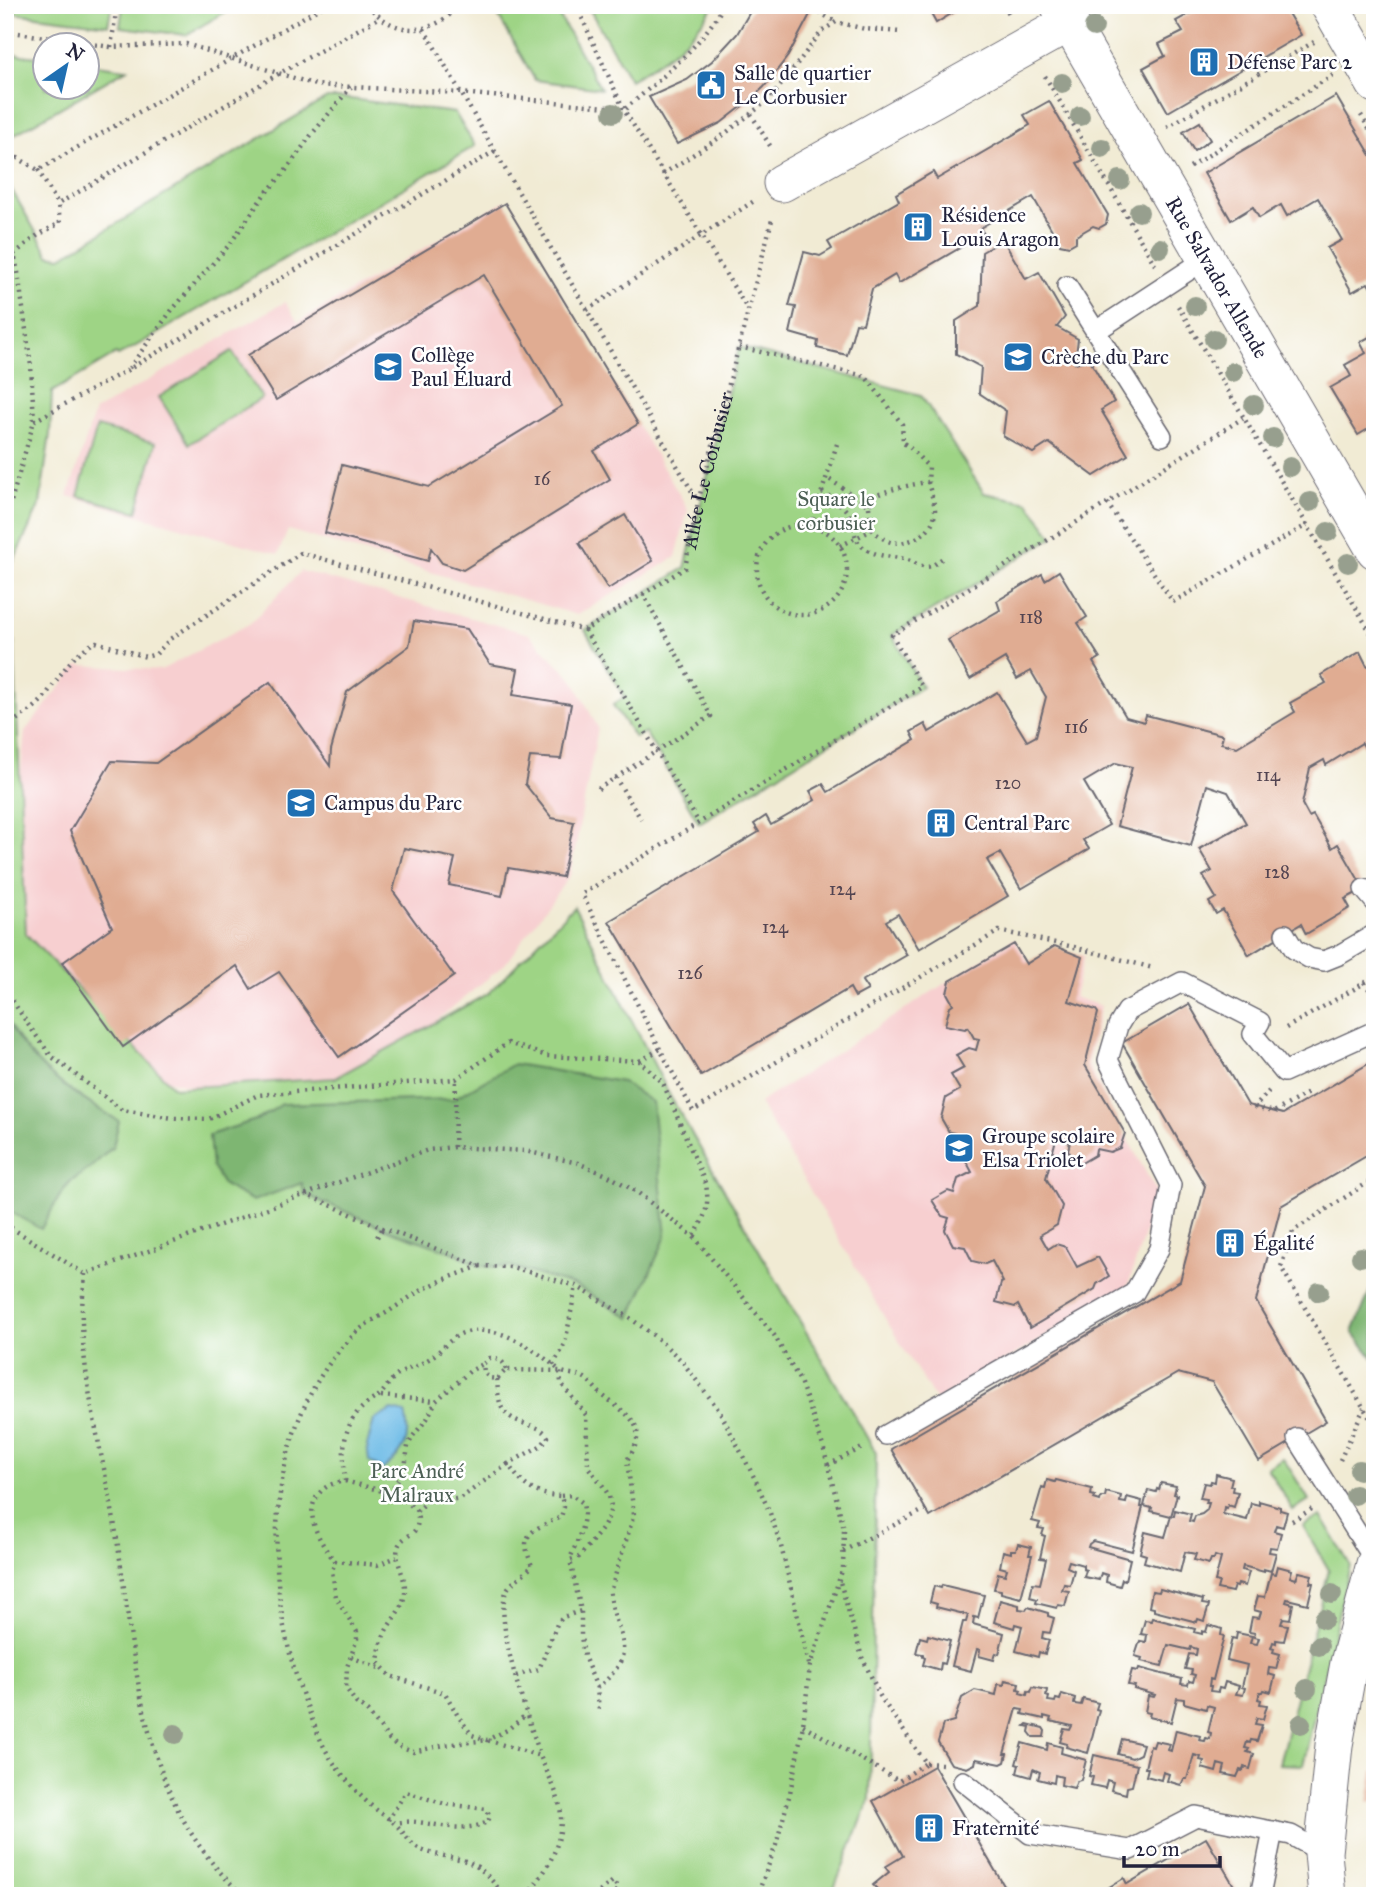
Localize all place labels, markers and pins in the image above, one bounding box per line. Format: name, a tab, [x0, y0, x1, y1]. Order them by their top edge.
building icon: Défense Parc 2	[1187, 45, 1221, 79]
place label: Défense Parc 2	[1227, 49, 1353, 75]
place label: Salle de quartier Le Corbusier	[734, 60, 871, 110]
public building icon: Salle de quartier Le Corbusier	[694, 68, 728, 102]
place label: Résidence Louis Aragon	[941, 202, 1059, 252]
building icon: Résidence Louis Aragon	[901, 210, 935, 244]
school or university icon: Crèche du Parc	[1001, 340, 1035, 374]
place label: Collège Paul Éluard	[411, 342, 512, 392]
place label: Crèche du Parc	[1041, 344, 1169, 370]
school or university icon: Collège Paul Éluard	[371, 350, 405, 384]
school or university icon: Campus du Parc	[284, 786, 318, 820]
place label: Campus du Parc	[324, 790, 462, 816]
building icon: Central Parc	[924, 806, 958, 840]
place label: Central Parc	[964, 810, 1070, 836]
place label: Groupe scolaire Elsa Triolet	[982, 1123, 1115, 1173]
school or university icon: Groupe scolaire Elsa Triolet	[942, 1131, 976, 1165]
building icon: Égalité	[1213, 1226, 1247, 1260]
place label: Égalité	[1253, 1229, 1314, 1256]
building icon: Fraternité	[912, 1811, 946, 1845]
place label: Fraternité	[952, 1815, 1039, 1841]

